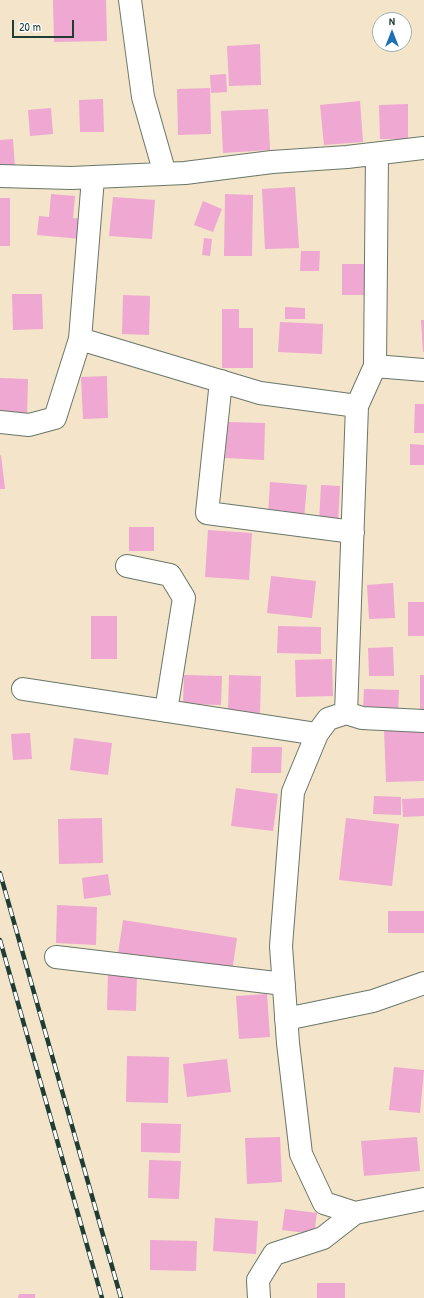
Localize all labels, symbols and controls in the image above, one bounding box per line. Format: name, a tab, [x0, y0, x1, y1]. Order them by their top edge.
scale bar	[14, 12, 76, 38]
north arrow	[372, 12, 412, 52]
text: N	[389, 14, 395, 28]
text: 20 m	[19, 18, 41, 35]

